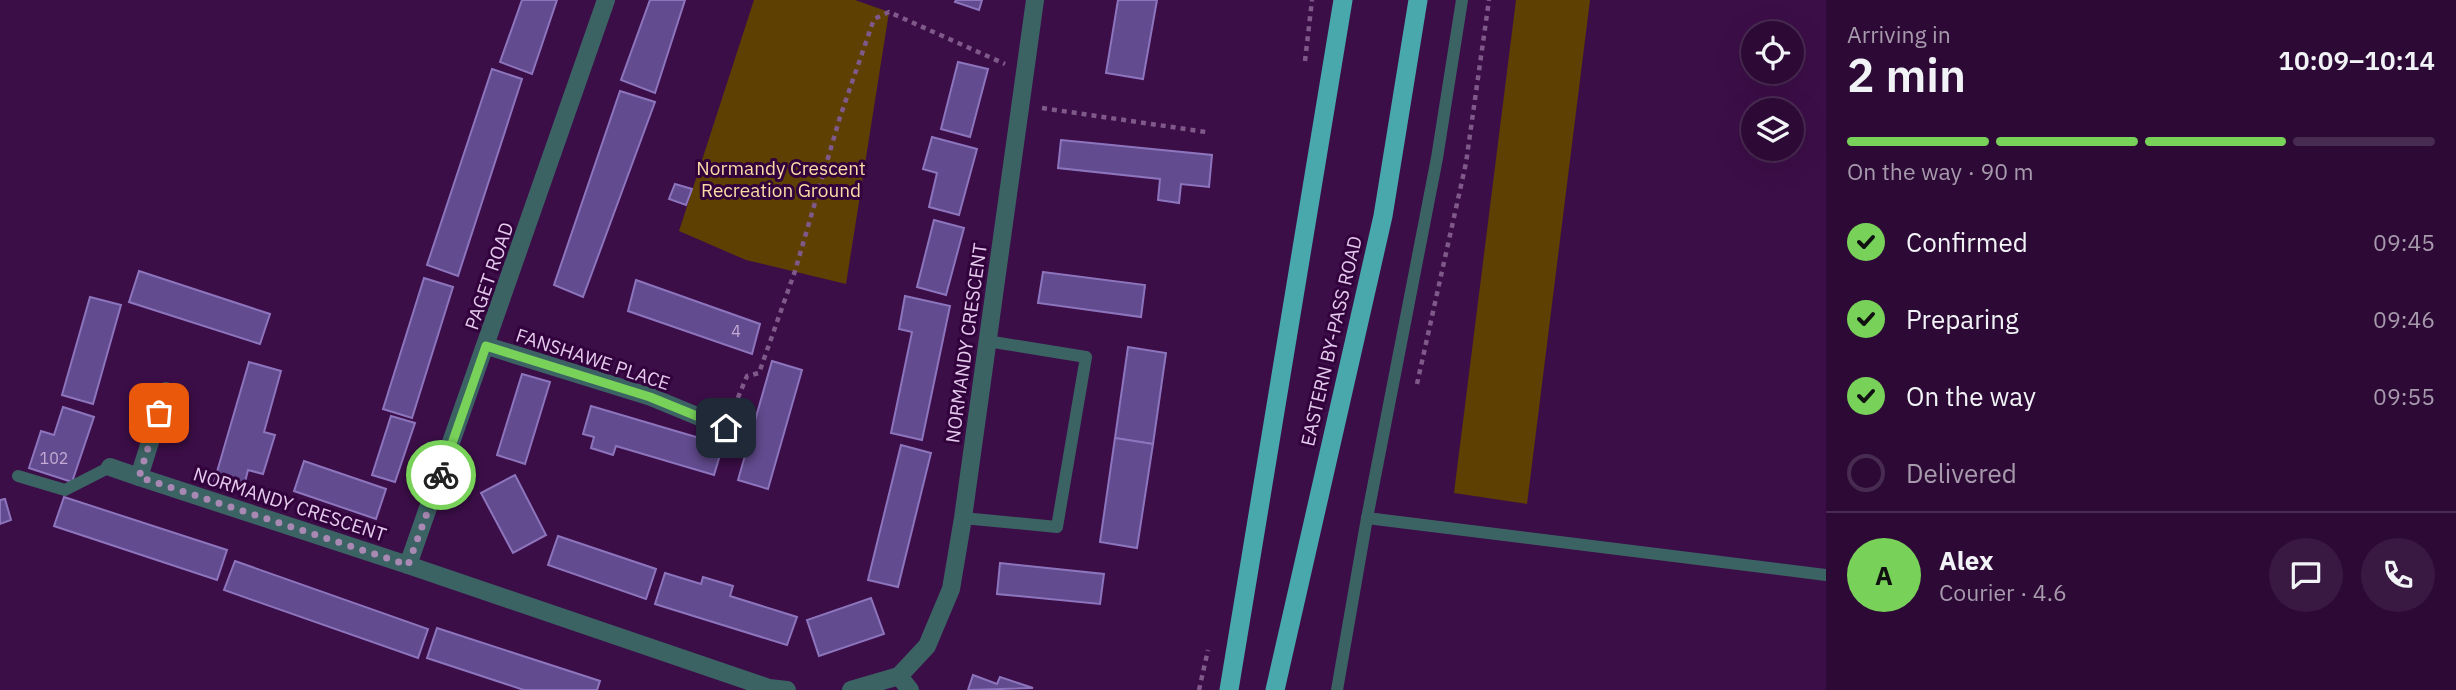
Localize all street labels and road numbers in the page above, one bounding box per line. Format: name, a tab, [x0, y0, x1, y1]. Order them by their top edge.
street label: PAGET ROAD	[459, 219, 519, 333]
street label: EASTERN BY-PASS ROAD	[1295, 234, 1367, 448]
street label: NORMANDY CRESCENT	[940, 242, 992, 444]
street label: FANSHAWE PLACE	[513, 323, 673, 395]
street label: NORMANDY CRESCENT	[191, 461, 390, 547]

